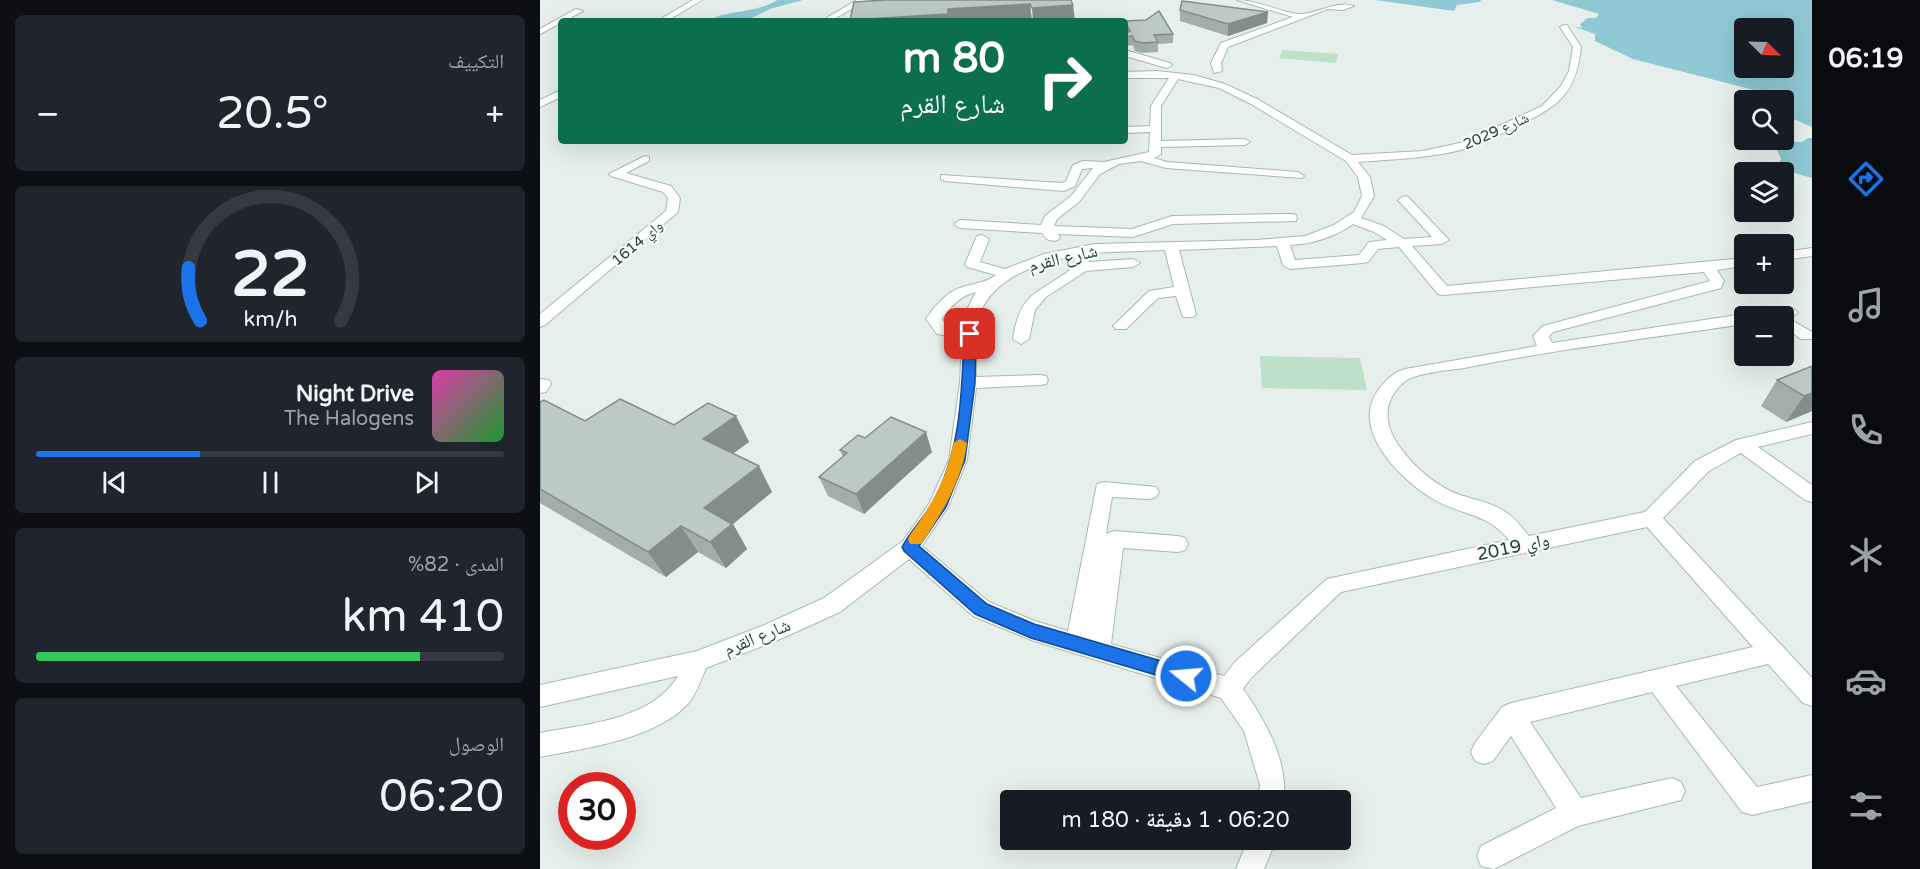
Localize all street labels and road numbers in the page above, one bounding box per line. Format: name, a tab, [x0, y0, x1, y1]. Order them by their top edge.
street label: 2029 شارع	[1460, 108, 1532, 154]
street label: واي 1614	[608, 216, 668, 272]
street label: شارع القرم	[1026, 239, 1100, 278]
street label: واي 2019	[1475, 529, 1552, 569]
street label: شارع القرم	[720, 614, 794, 661]

